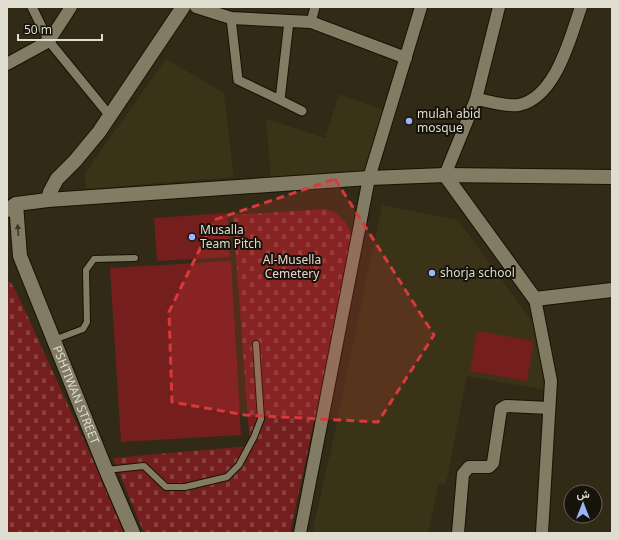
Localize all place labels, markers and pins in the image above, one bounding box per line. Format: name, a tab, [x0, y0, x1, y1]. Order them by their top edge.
place label: mulah abid mosque	[417, 105, 481, 136]
marker: mulah abid mosque	[404, 116, 414, 126]
place label: Musalla Team Pitch	[200, 221, 262, 252]
marker: Musalla Team Pitch	[187, 232, 197, 242]
place label: shorja school	[440, 264, 515, 281]
marker: shorja school	[427, 268, 437, 278]

